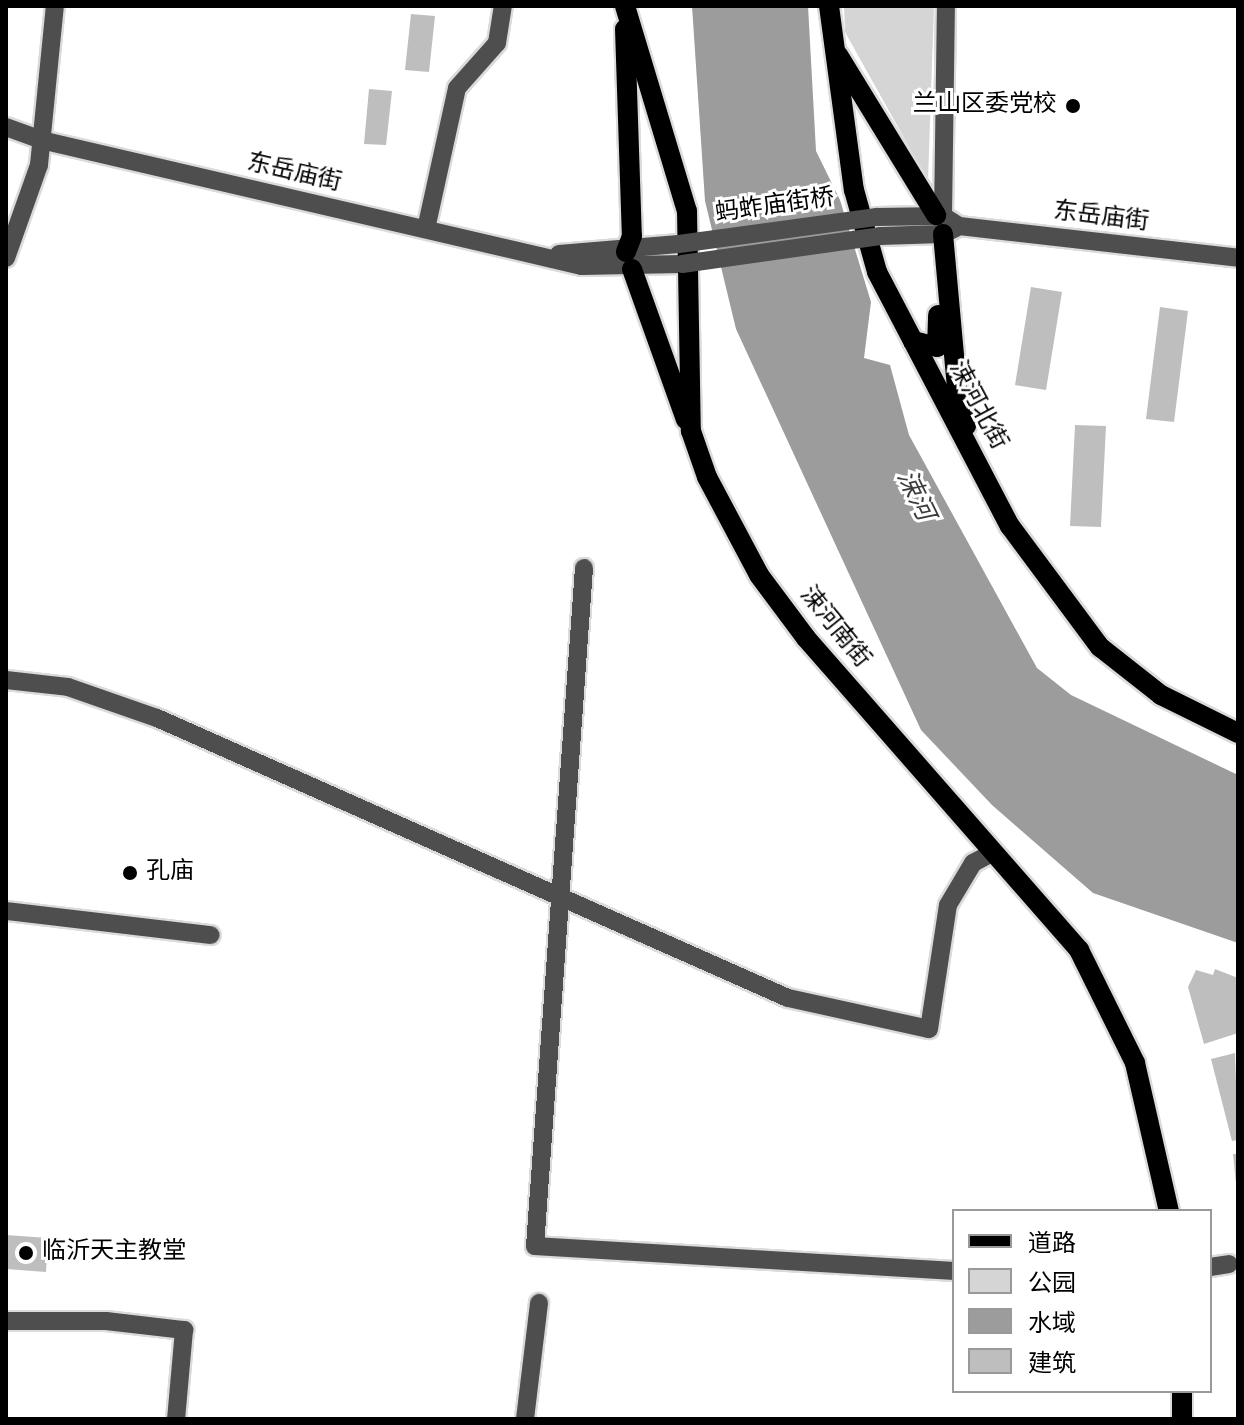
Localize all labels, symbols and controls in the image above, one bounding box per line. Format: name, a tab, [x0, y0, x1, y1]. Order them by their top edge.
place label: 兰山区委党校	[913, 92, 1057, 120]
marker: 兰山区委党校	[1064, 97, 1082, 115]
street label: 东岳庙街	[244, 149, 344, 199]
street label: 蚂蚱庙街桥	[714, 184, 836, 230]
street label: 东岳庙街	[1052, 198, 1150, 238]
street label: 涑河北街	[942, 357, 1012, 455]
water label: 涑河	[889, 466, 939, 526]
street label: 涑河南街	[793, 582, 875, 674]
place label: 孔庙	[146, 859, 194, 887]
marker: 孔庙	[121, 864, 139, 882]
legend	[952, 1209, 1212, 1393]
text: 道路	[1028, 1230, 1076, 1260]
place label: 临沂天主教堂	[42, 1239, 186, 1267]
marker: 临沂天主教堂	[17, 1244, 35, 1262]
text: 公园	[1028, 1270, 1076, 1300]
text: 水域	[1028, 1310, 1076, 1340]
text: 建筑	[1028, 1350, 1076, 1380]

